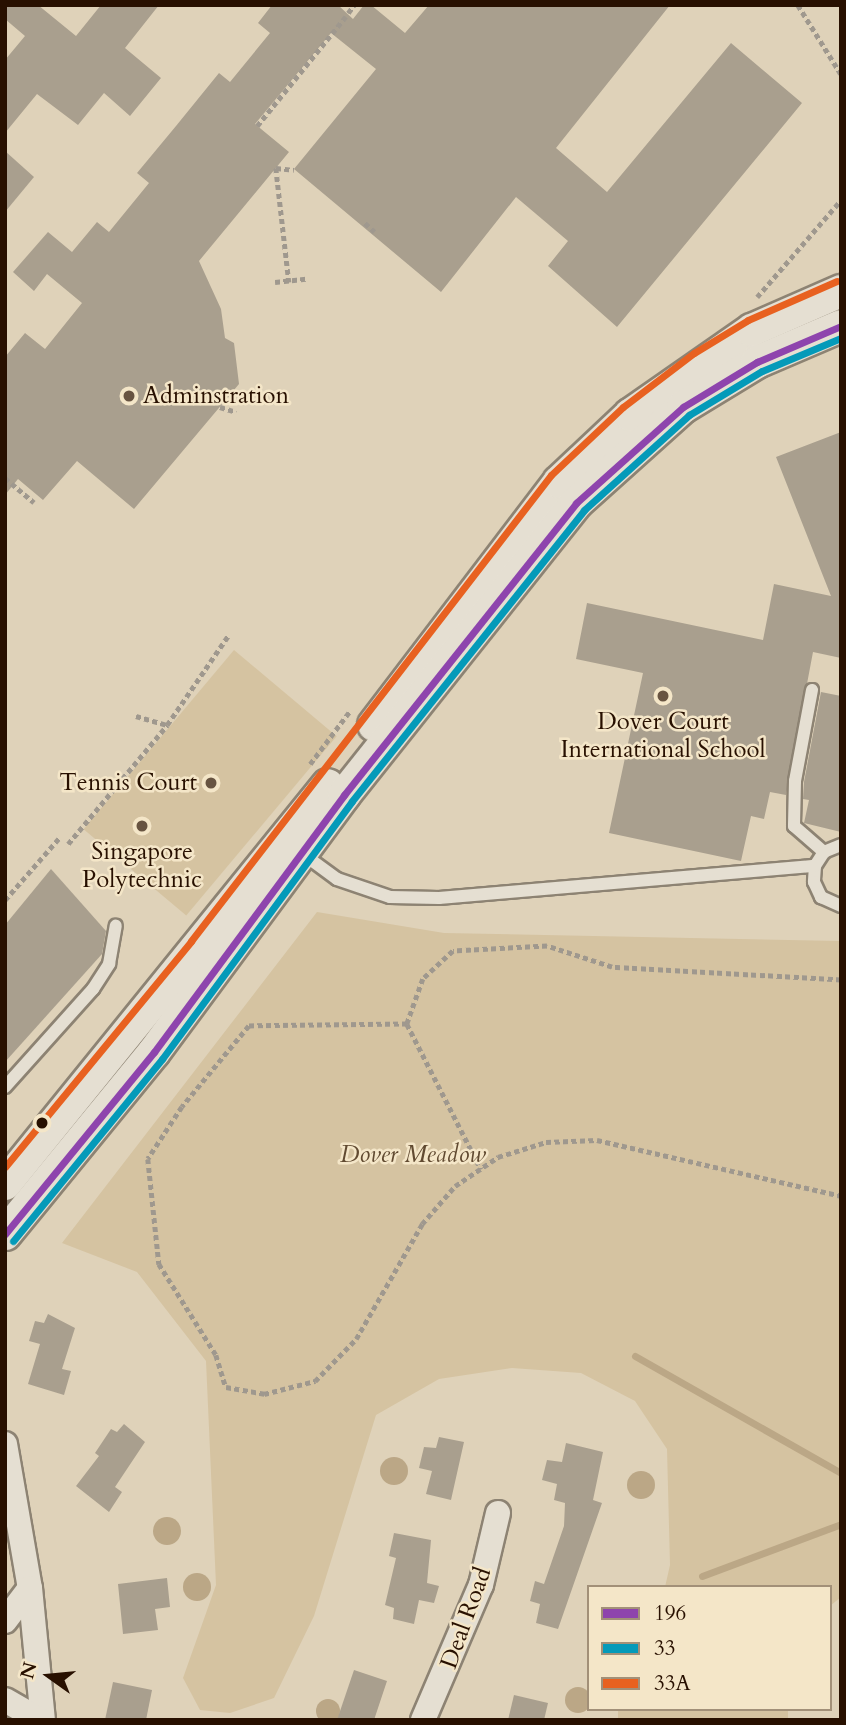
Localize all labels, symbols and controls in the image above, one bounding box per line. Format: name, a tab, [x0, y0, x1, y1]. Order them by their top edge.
place label: Adminstration	[143, 382, 289, 410]
marker: Adminstration	[121, 388, 137, 404]
marker: Dover Court International School	[655, 688, 671, 704]
place label: Dover Court International School	[560, 708, 766, 764]
place label: Tennis Court	[59, 769, 197, 797]
marker: Tennis Court	[203, 775, 219, 791]
marker: Singapore Polytechnic	[134, 818, 150, 834]
place label: Singapore Polytechnic	[82, 838, 202, 894]
unlabelled marker	[35, 1116, 49, 1130]
park label: Dover Meadow	[340, 1141, 486, 1169]
street label: Deal Road	[434, 1563, 498, 1673]
legend	[587, 1585, 832, 1711]
text: 196	[654, 1599, 686, 1628]
text: 33	[654, 1634, 676, 1663]
north arrow	[14, 1641, 84, 1711]
text: N	[14, 1659, 43, 1682]
text: 33A	[654, 1669, 690, 1698]

